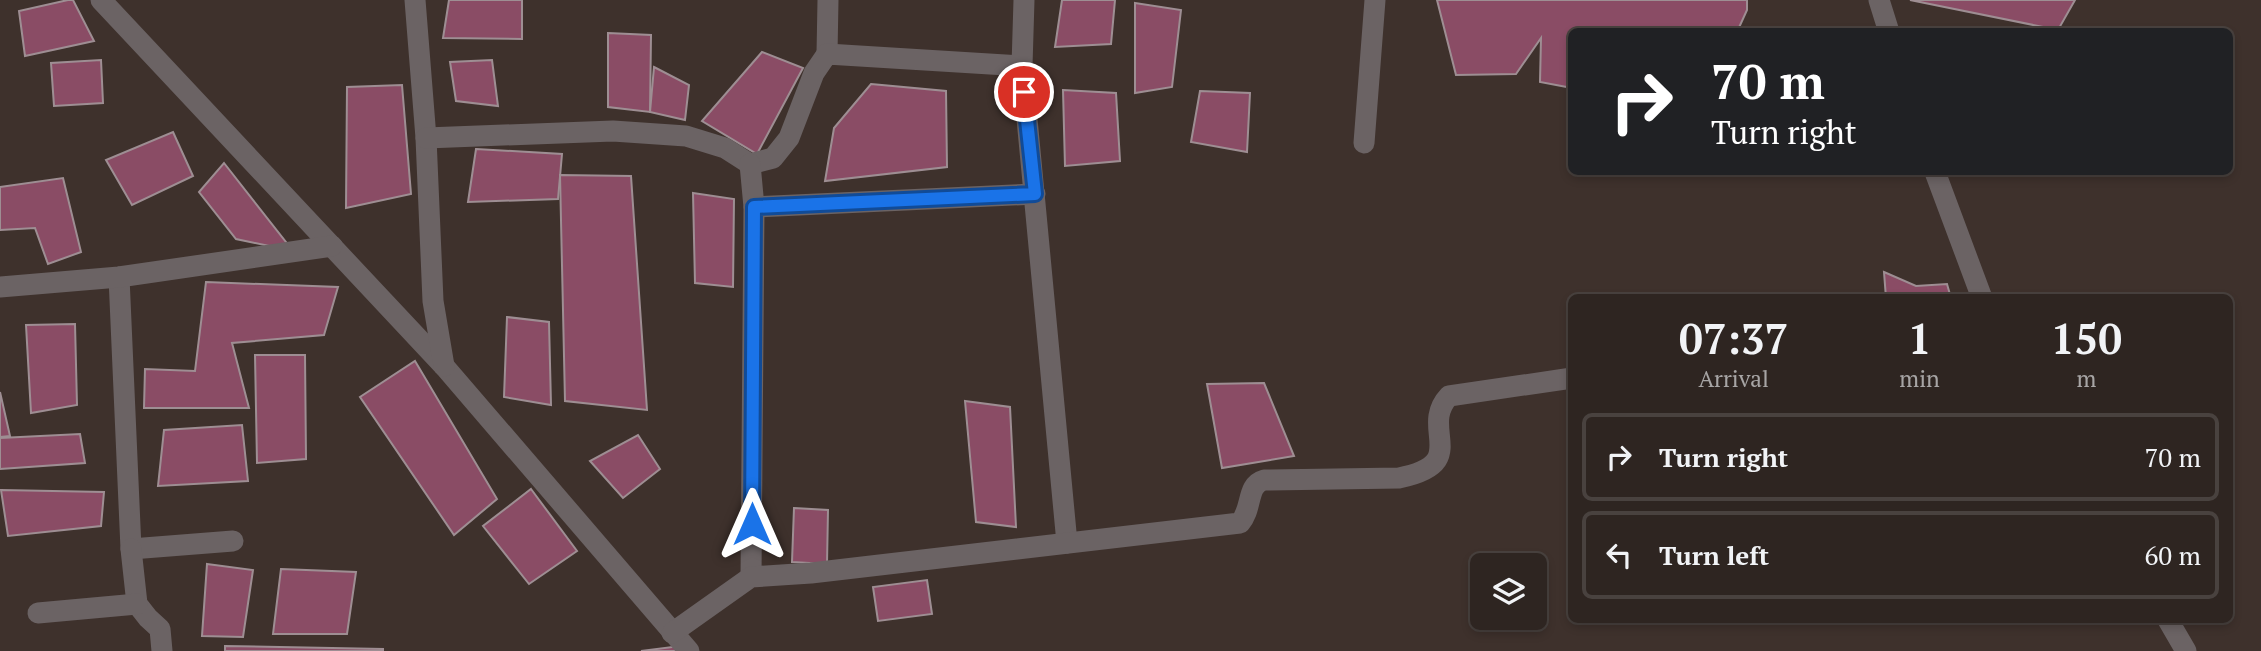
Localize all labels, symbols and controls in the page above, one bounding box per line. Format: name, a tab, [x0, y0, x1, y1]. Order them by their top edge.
text: 70 m	[1711, 48, 1825, 113]
icon: right	[1596, 56, 1687, 147]
pin	[994, 62, 1054, 122]
icon: arrive	[1005, 73, 1043, 111]
text: Turn right	[1711, 111, 1857, 153]
text: 07:37	[1679, 310, 1788, 366]
text: 1	[1908, 310, 1931, 366]
text: 150	[2051, 310, 2122, 366]
text: Arrival	[1698, 363, 1769, 394]
text: min	[1899, 363, 1940, 394]
text: m	[2076, 363, 2096, 394]
icon: right	[1600, 438, 1638, 476]
text: Turn right	[1659, 440, 1788, 474]
text: 70 m	[2145, 440, 2201, 474]
position arrow	[715, 487, 789, 561]
icon: left	[1600, 536, 1638, 574]
text: Turn left	[1659, 538, 1769, 572]
text: 60 m	[2145, 538, 2201, 572]
map controls	[1470, 553, 1547, 630]
button: layers	[1470, 553, 1547, 630]

